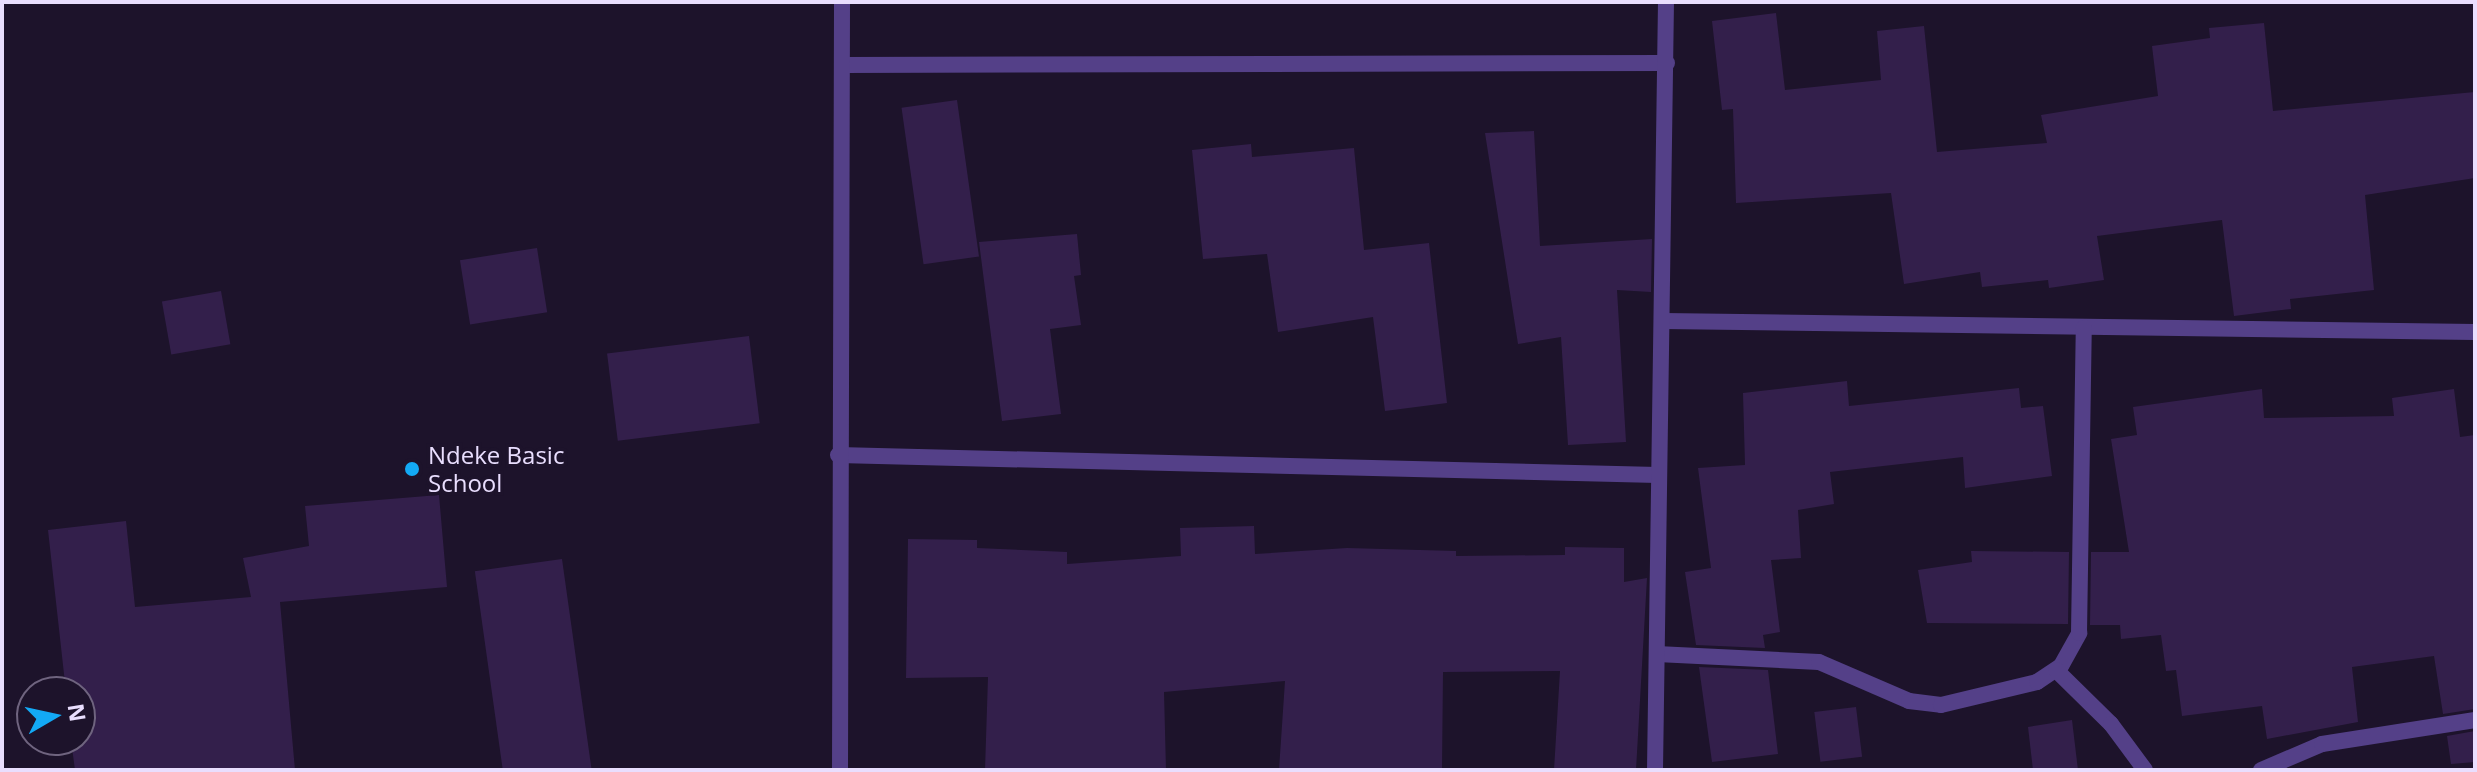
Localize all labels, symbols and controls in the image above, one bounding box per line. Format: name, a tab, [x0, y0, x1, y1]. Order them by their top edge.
place label: Ndeke Basic School	[428, 441, 564, 497]
marker: Ndeke Basic School	[403, 460, 421, 478]
north arrow	[16, 676, 96, 756]
text: N	[62, 701, 94, 724]

